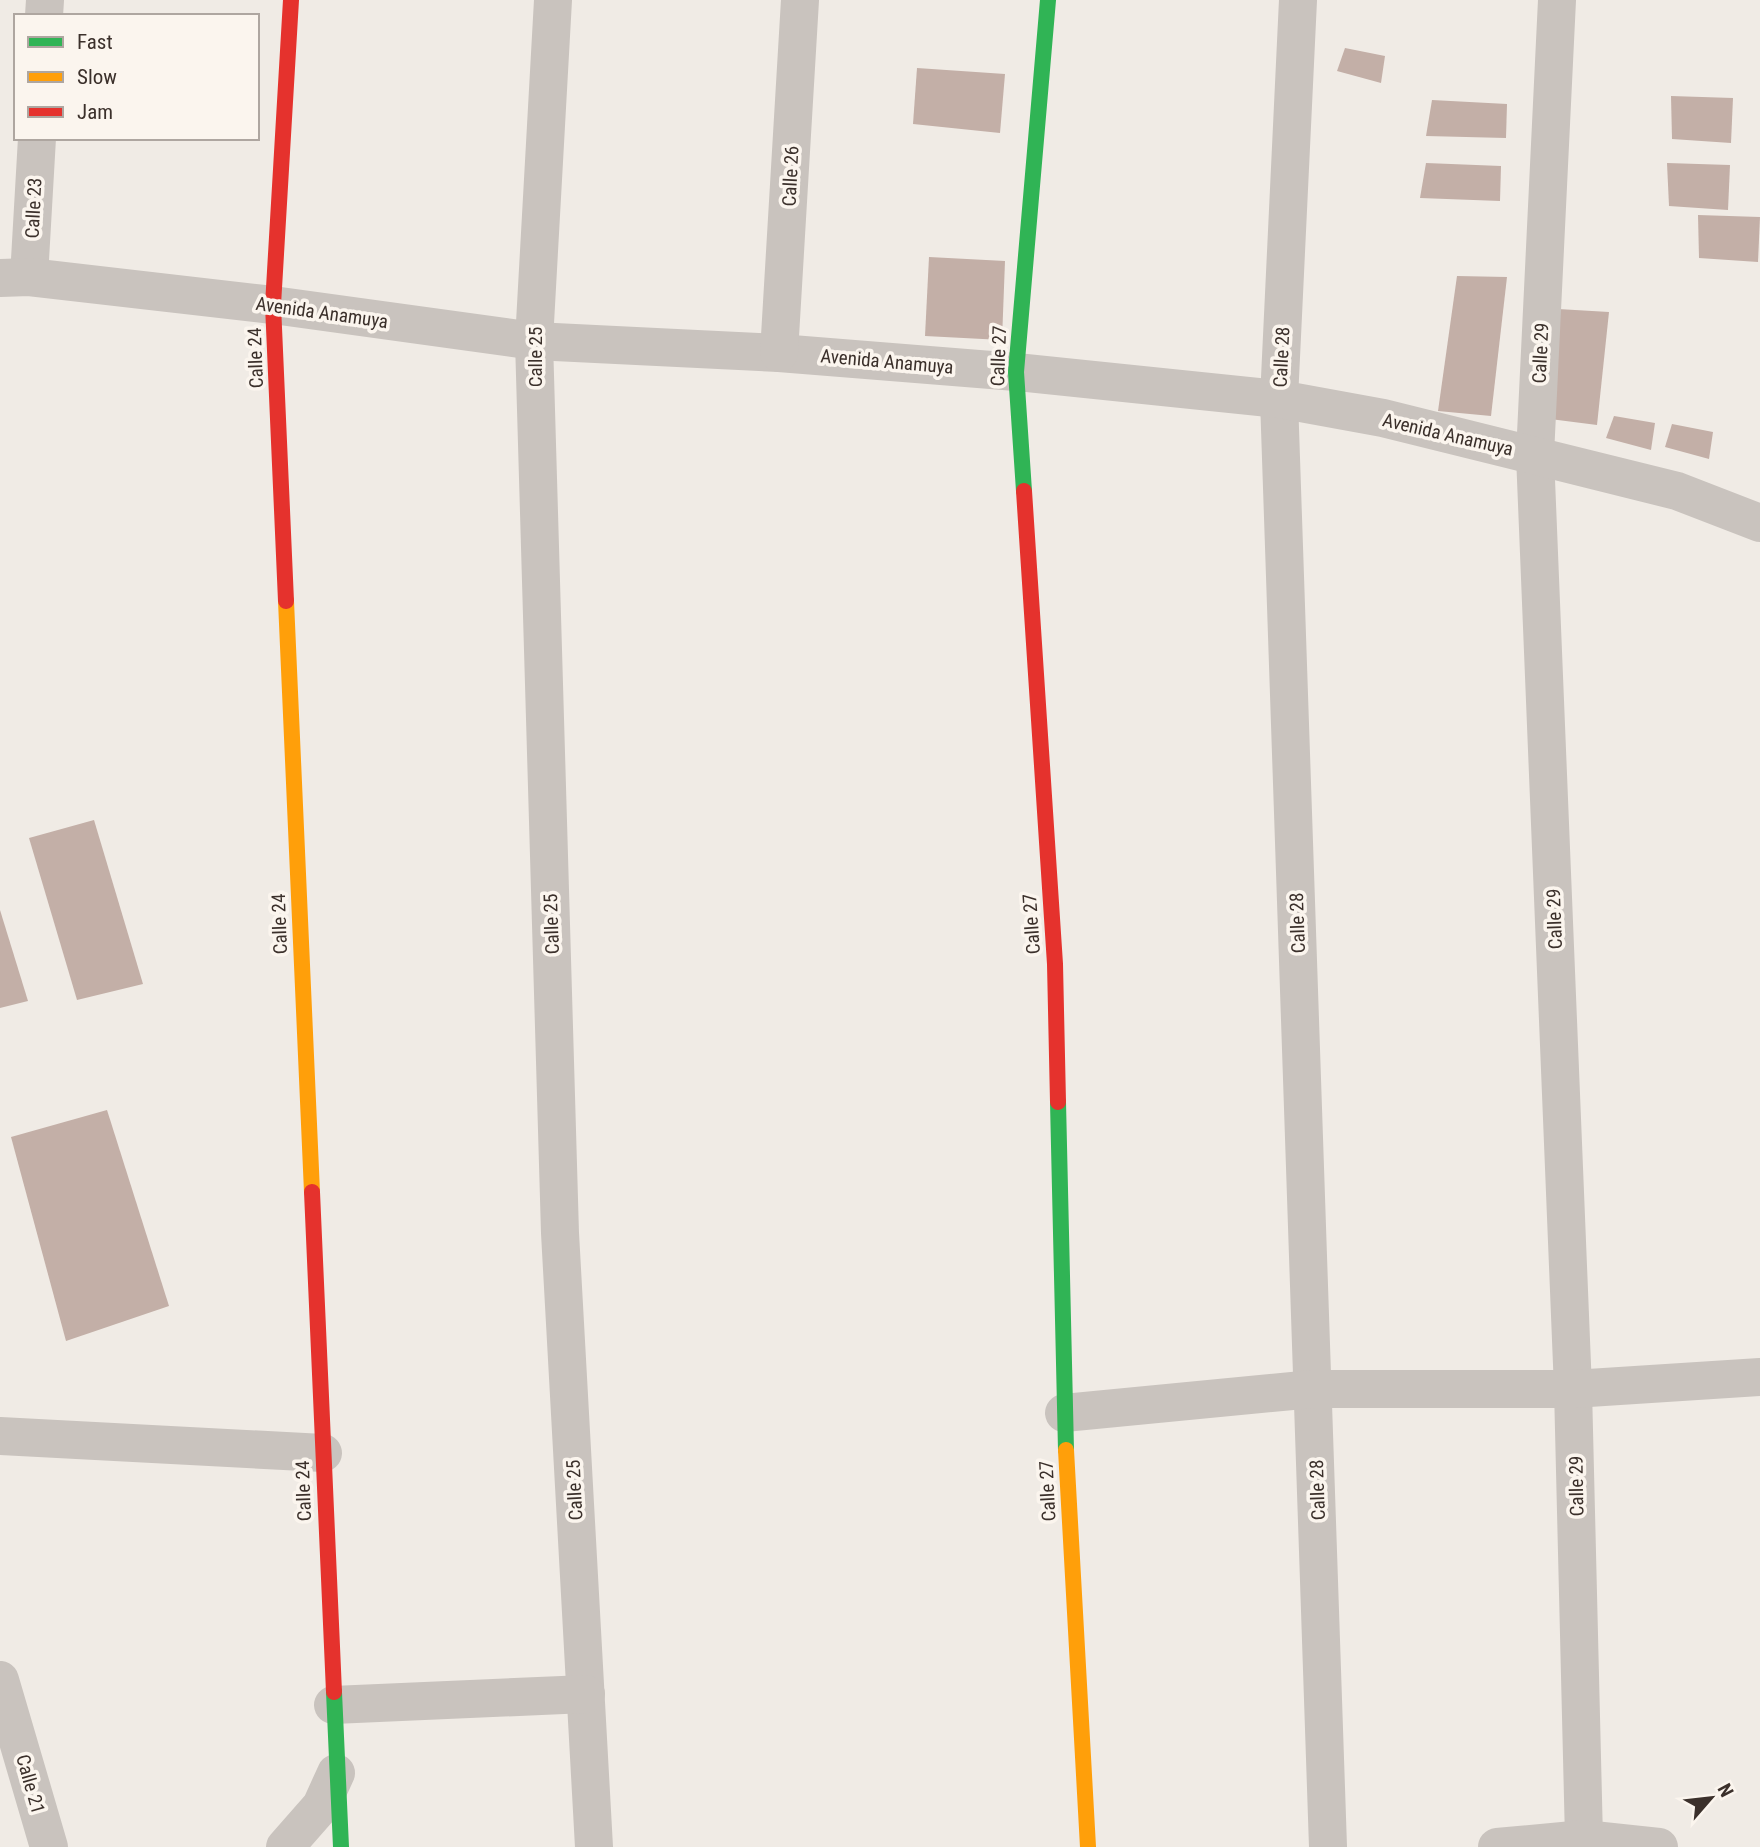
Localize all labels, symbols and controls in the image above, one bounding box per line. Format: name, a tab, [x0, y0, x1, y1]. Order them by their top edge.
legend	[14, 14, 259, 140]
text: Fast	[77, 30, 113, 54]
text: Slow	[77, 65, 117, 89]
text: Jam	[77, 100, 113, 124]
street label: Calle 26	[777, 145, 804, 207]
street label: Calle 23	[20, 177, 47, 239]
street label: Avenida Anamuya	[254, 292, 390, 333]
street label: Calle 29	[1527, 322, 1554, 384]
street label: Calle 27	[986, 325, 1011, 387]
street label: Calle 28	[1268, 326, 1295, 388]
street label: Calle 24	[243, 327, 268, 389]
street label: Calle 25	[524, 327, 547, 387]
street label: Avenida Anamuya	[819, 344, 954, 379]
street label: Avenida Anamuya	[1380, 408, 1516, 461]
street label: Calle 29	[1542, 888, 1567, 950]
street label: Calle 28	[1285, 892, 1310, 954]
street label: Calle 24	[267, 893, 292, 955]
street label: Calle 25	[539, 893, 564, 955]
street label: Calle 27	[1018, 893, 1045, 955]
street label: Calle 29	[1564, 1455, 1589, 1516]
street label: Calle 25	[561, 1459, 588, 1521]
street label: Calle 28	[1305, 1459, 1330, 1521]
street label: Calle 24	[291, 1460, 316, 1522]
street label: Calle 27	[1034, 1460, 1061, 1522]
street label: Calle 21	[11, 1752, 50, 1816]
north arrow	[1676, 1763, 1746, 1833]
text: N	[1713, 1780, 1738, 1801]

